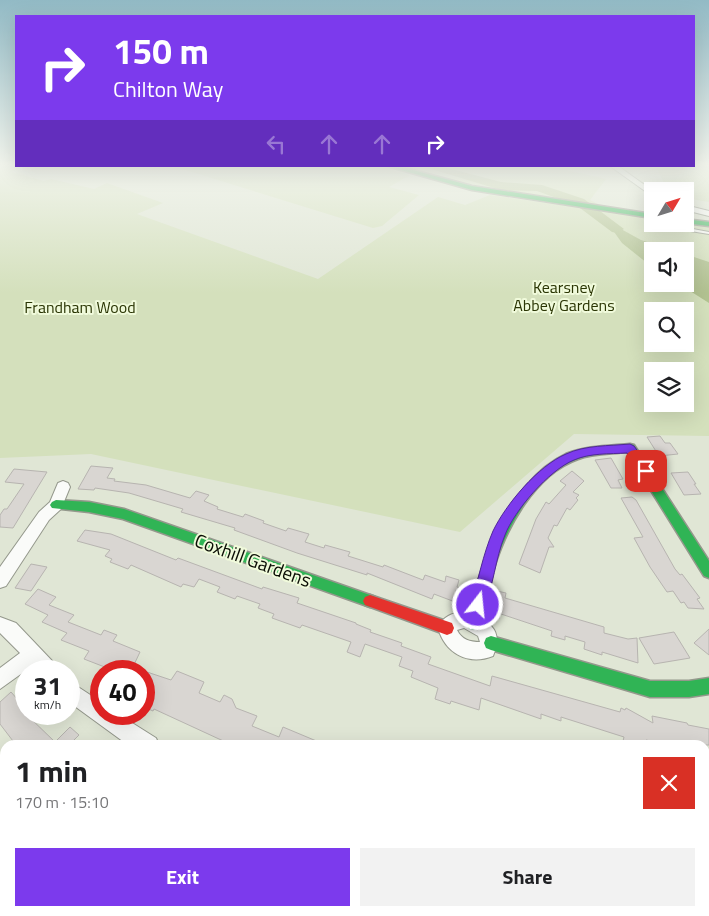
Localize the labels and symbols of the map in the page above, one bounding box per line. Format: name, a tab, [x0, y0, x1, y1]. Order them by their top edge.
north arrow	[644, 182, 694, 232]
park label: Kearsney Abbey Gardens	[513, 275, 615, 317]
park label: Frandham Wood	[24, 295, 136, 319]
pin	[625, 450, 667, 492]
street label: Coxhill Gardens	[191, 525, 316, 594]
position arrow	[451, 578, 503, 630]
speed limit sign: 40	[90, 660, 155, 725]

